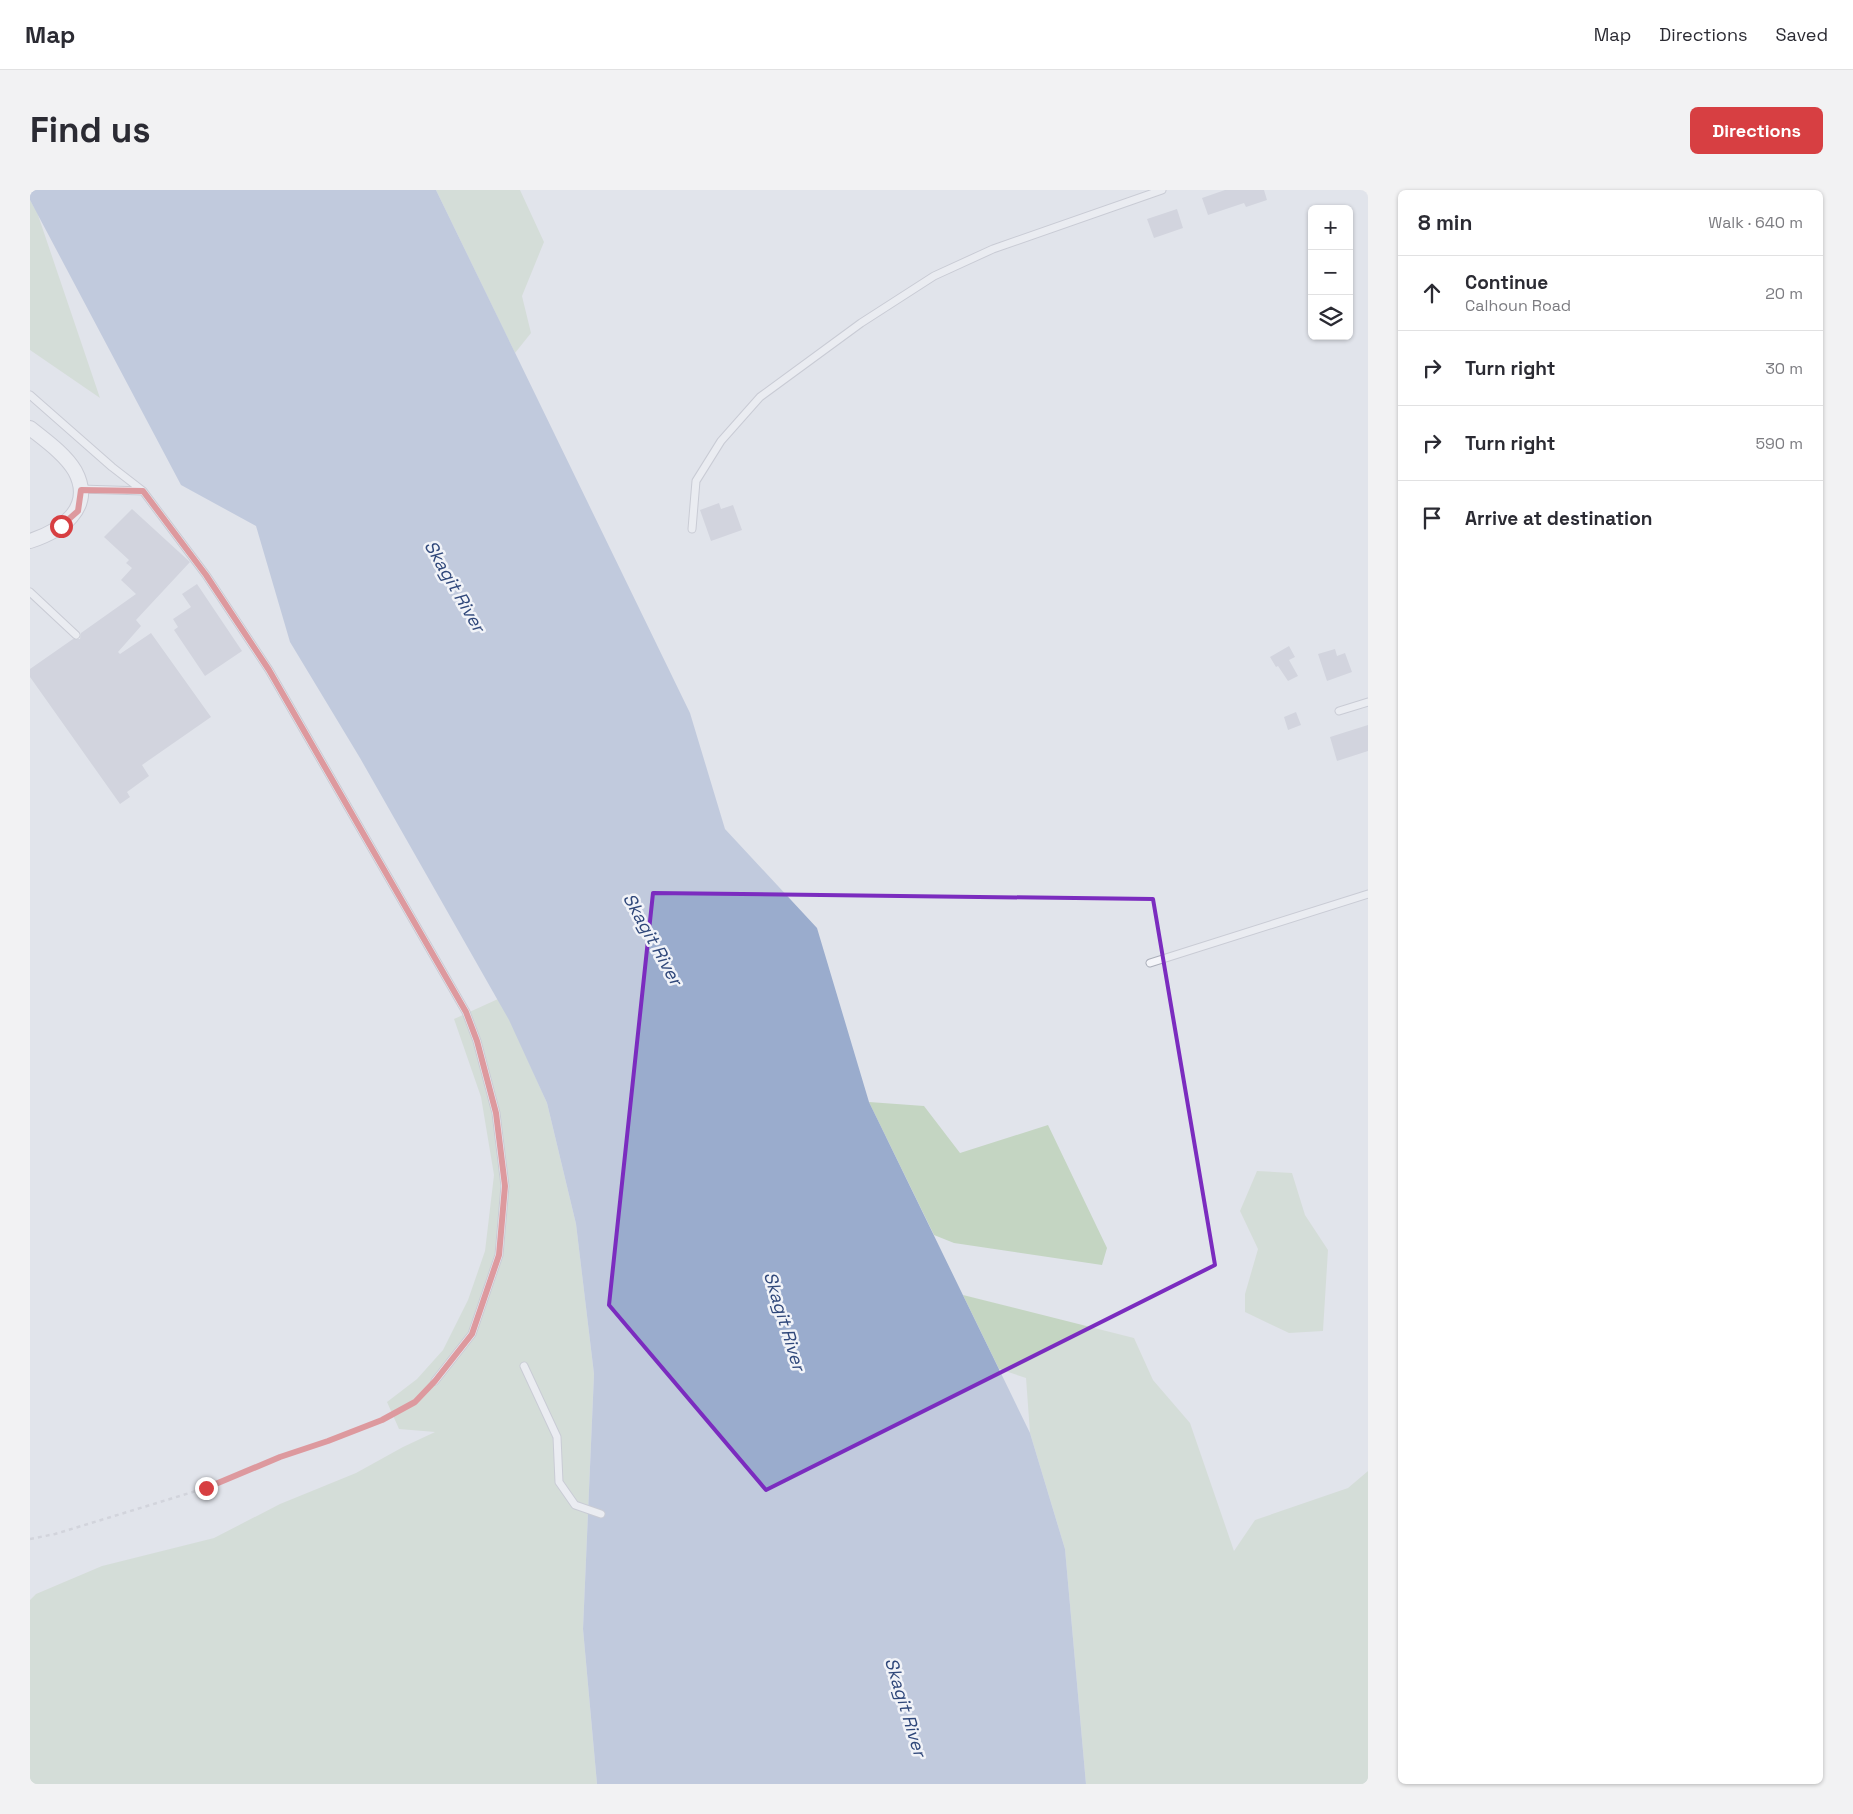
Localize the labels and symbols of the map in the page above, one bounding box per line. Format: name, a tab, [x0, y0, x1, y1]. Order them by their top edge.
route start	[50, 515, 73, 538]
water label: Skagit River	[420, 536, 492, 638]
water label: Skagit River	[618, 889, 689, 991]
water label: Skagit River	[759, 1269, 812, 1375]
route end	[195, 1477, 218, 1500]
water label: Skagit River	[880, 1655, 933, 1761]

